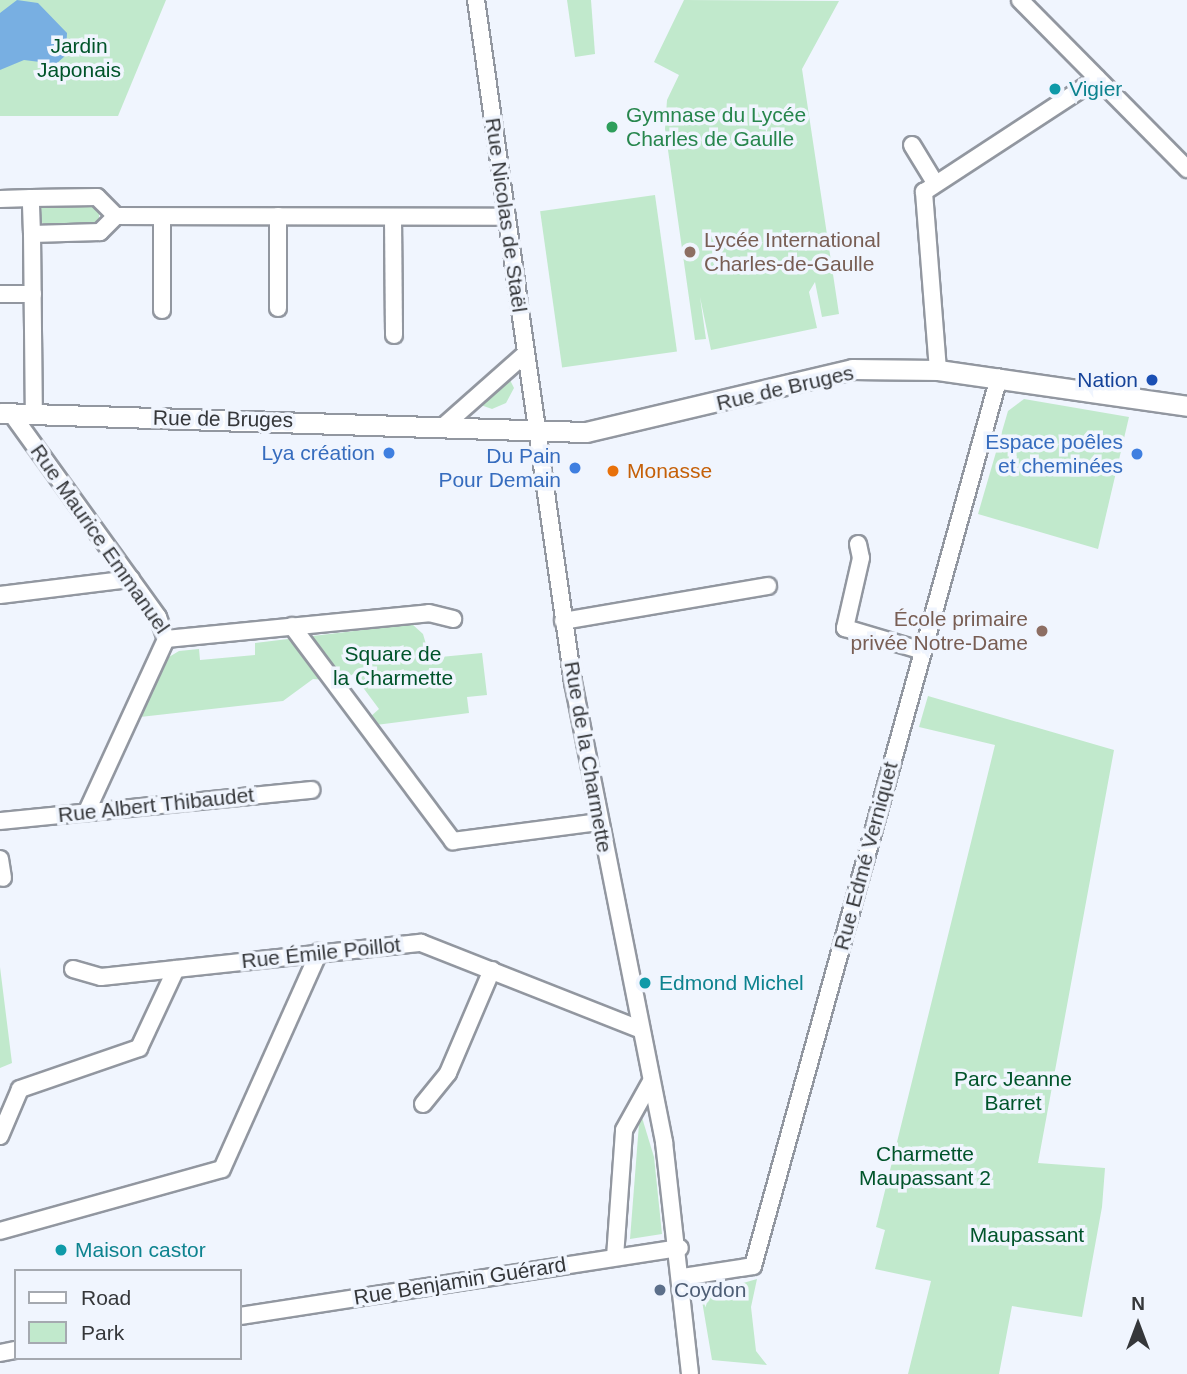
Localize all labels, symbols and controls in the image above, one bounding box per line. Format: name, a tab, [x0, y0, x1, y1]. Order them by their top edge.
park label: Jardin Japonais	[37, 33, 121, 83]
place label: Vigier	[1069, 76, 1122, 102]
marker: Vigier	[1047, 81, 1063, 97]
place label: Gymnase du Lycée Charles de Gaulle	[626, 102, 806, 152]
street label: Rue Nicolas de Staël	[480, 116, 532, 314]
marker: Gymnase du Lycée Charles de Gaulle	[604, 119, 620, 135]
place label: Lycée International Charles-de-Gaulle	[704, 227, 881, 277]
marker: Lycée International Charles-de-Gaulle	[682, 244, 698, 260]
street label: Rue de Bruges	[714, 360, 856, 416]
place label: Nation	[1077, 367, 1138, 393]
marker: Nation	[1144, 372, 1160, 388]
street label: Rue de Bruges	[153, 405, 293, 433]
place label: Espace poêles et cheminées	[985, 429, 1123, 479]
street label: Rue Maurice Emmanuel	[25, 440, 175, 638]
place label: Lya création	[261, 440, 375, 466]
place label: Du Pain Pour Demain	[438, 443, 561, 493]
marker: Lya création	[381, 445, 397, 461]
marker: Espace poêles et cheminées	[1129, 446, 1145, 462]
place label: Monasse	[627, 458, 712, 484]
marker: Du Pain Pour Demain	[567, 460, 583, 476]
marker: Monasse	[605, 463, 621, 479]
place label: École primaire privée Notre-Dame	[851, 606, 1028, 656]
marker: École primaire privée Notre-Dame	[1034, 623, 1050, 639]
park label: Square de la Charmette	[333, 641, 453, 691]
street label: Rue de la Charmette	[559, 659, 617, 855]
street label: Rue Edmé Verniquet	[829, 759, 903, 953]
street label: Rue Albert Thibaudet	[56, 782, 256, 828]
street label: Rue Émile Poillot	[240, 932, 402, 974]
place label: Edmond Michel	[659, 970, 804, 996]
marker: Edmond Michel	[637, 975, 653, 991]
park label: Parc Jeanne Barret	[954, 1066, 1072, 1116]
park label: Charmette Maupassant 2	[859, 1141, 991, 1191]
park label: Maupassant	[970, 1222, 1084, 1248]
place label: Maison castor	[75, 1237, 206, 1263]
marker: Maison castor	[53, 1242, 69, 1258]
street label: Rue Benjamin Guérard	[352, 1252, 568, 1310]
legend	[14, 1269, 242, 1360]
place label: Coydon	[674, 1277, 746, 1303]
marker: Coydon	[652, 1282, 668, 1298]
text: Road	[81, 1286, 131, 1309]
north arrow	[1103, 1290, 1173, 1360]
text: N	[1131, 1293, 1145, 1314]
text: Park	[81, 1321, 124, 1344]

